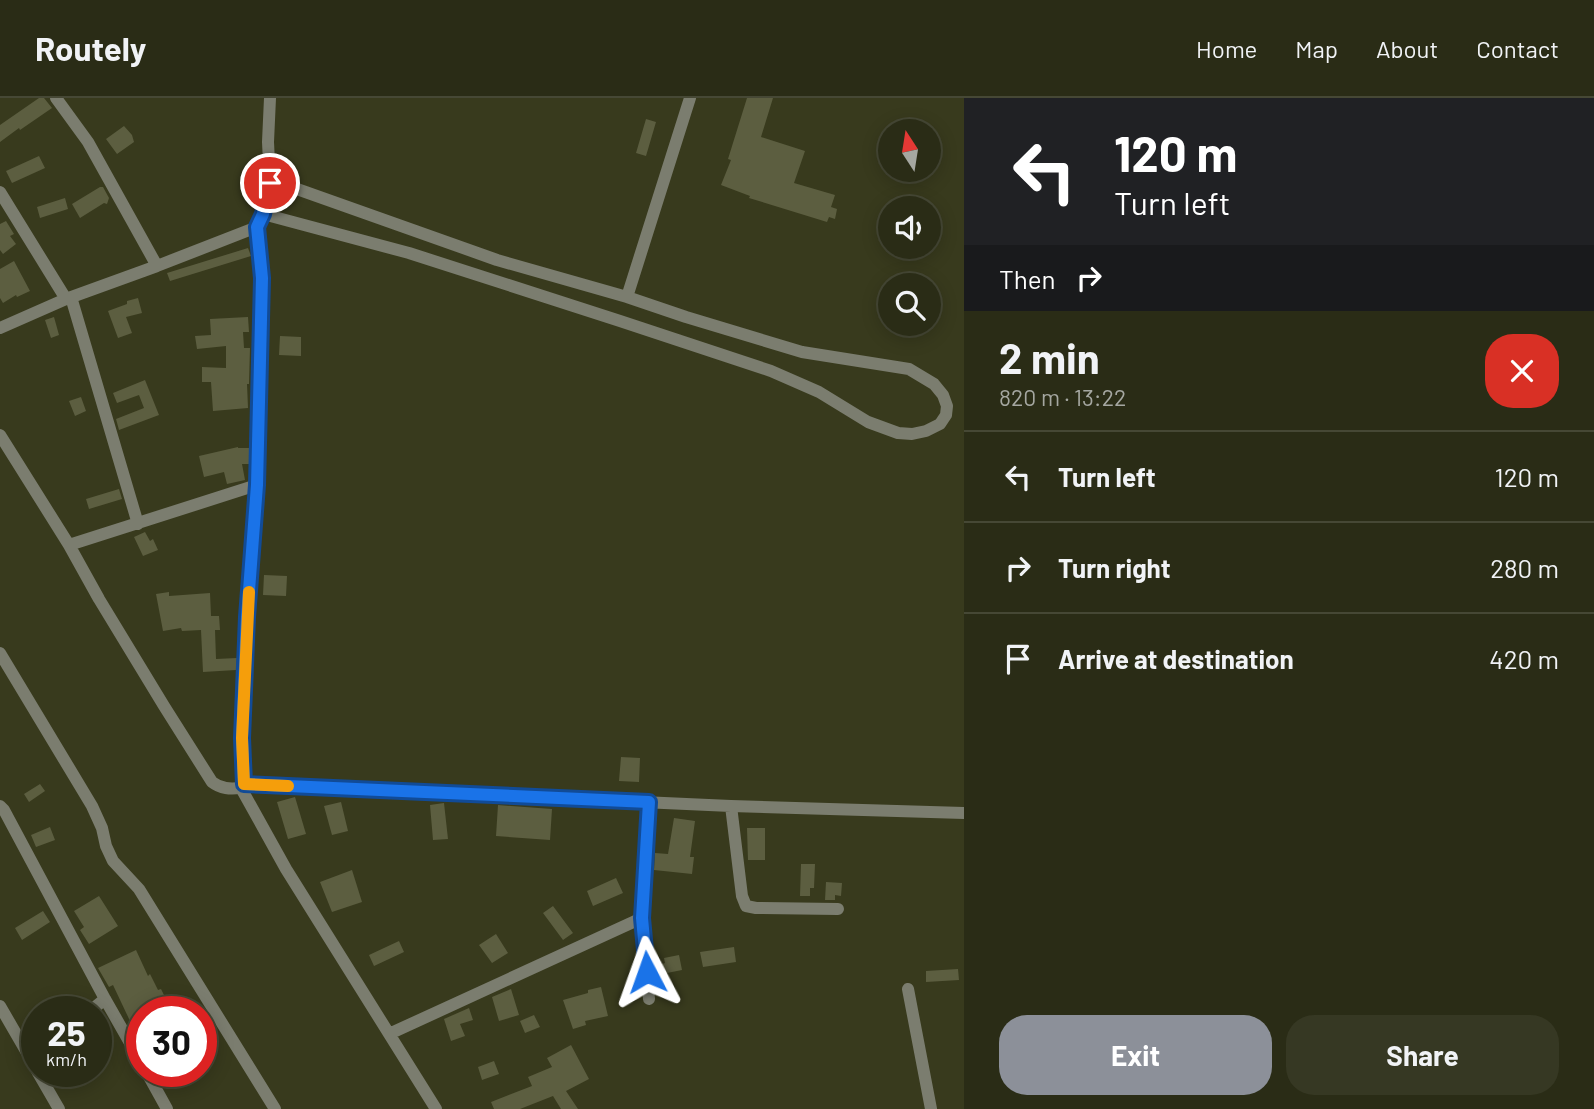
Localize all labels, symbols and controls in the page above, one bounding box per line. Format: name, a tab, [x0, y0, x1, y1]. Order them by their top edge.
text: Routely	[35, 28, 146, 68]
text: Home	[1196, 34, 1257, 63]
text: Map	[1295, 34, 1338, 63]
text: About	[1376, 34, 1438, 63]
text: Contact	[1476, 34, 1559, 63]
north arrow	[878, 119, 942, 182]
map controls	[878, 119, 941, 336]
text: 120 m	[1114, 123, 1237, 182]
icon: left	[999, 126, 1090, 217]
pin	[240, 153, 300, 213]
icon: arrive	[251, 164, 289, 202]
text: Turn left	[1114, 183, 1231, 221]
button: sound	[878, 196, 941, 259]
icon: right	[1070, 259, 1108, 297]
text: Then	[999, 263, 1056, 294]
button: search	[878, 273, 941, 336]
text: 2 min	[999, 332, 1100, 382]
button: close	[1485, 334, 1559, 408]
text: 820 m · 13:22	[999, 383, 1126, 411]
icon: left	[999, 458, 1037, 496]
text: Turn left	[1058, 461, 1156, 492]
text: 120 m	[1495, 461, 1559, 492]
icon: right	[999, 549, 1037, 587]
text: Turn right	[1058, 552, 1171, 583]
text: 280 m	[1490, 552, 1559, 583]
icon: arrive	[999, 640, 1037, 678]
text: Arrive at destination	[1058, 643, 1294, 674]
text: 420 m	[1489, 643, 1559, 674]
position arrow	[610, 935, 684, 1009]
speed limit sign: 30	[126, 996, 217, 1087]
text: 25	[47, 1011, 86, 1053]
button: Exit	[999, 1015, 1272, 1095]
button: Share	[1286, 1015, 1559, 1095]
text: km/h	[46, 1048, 87, 1070]

